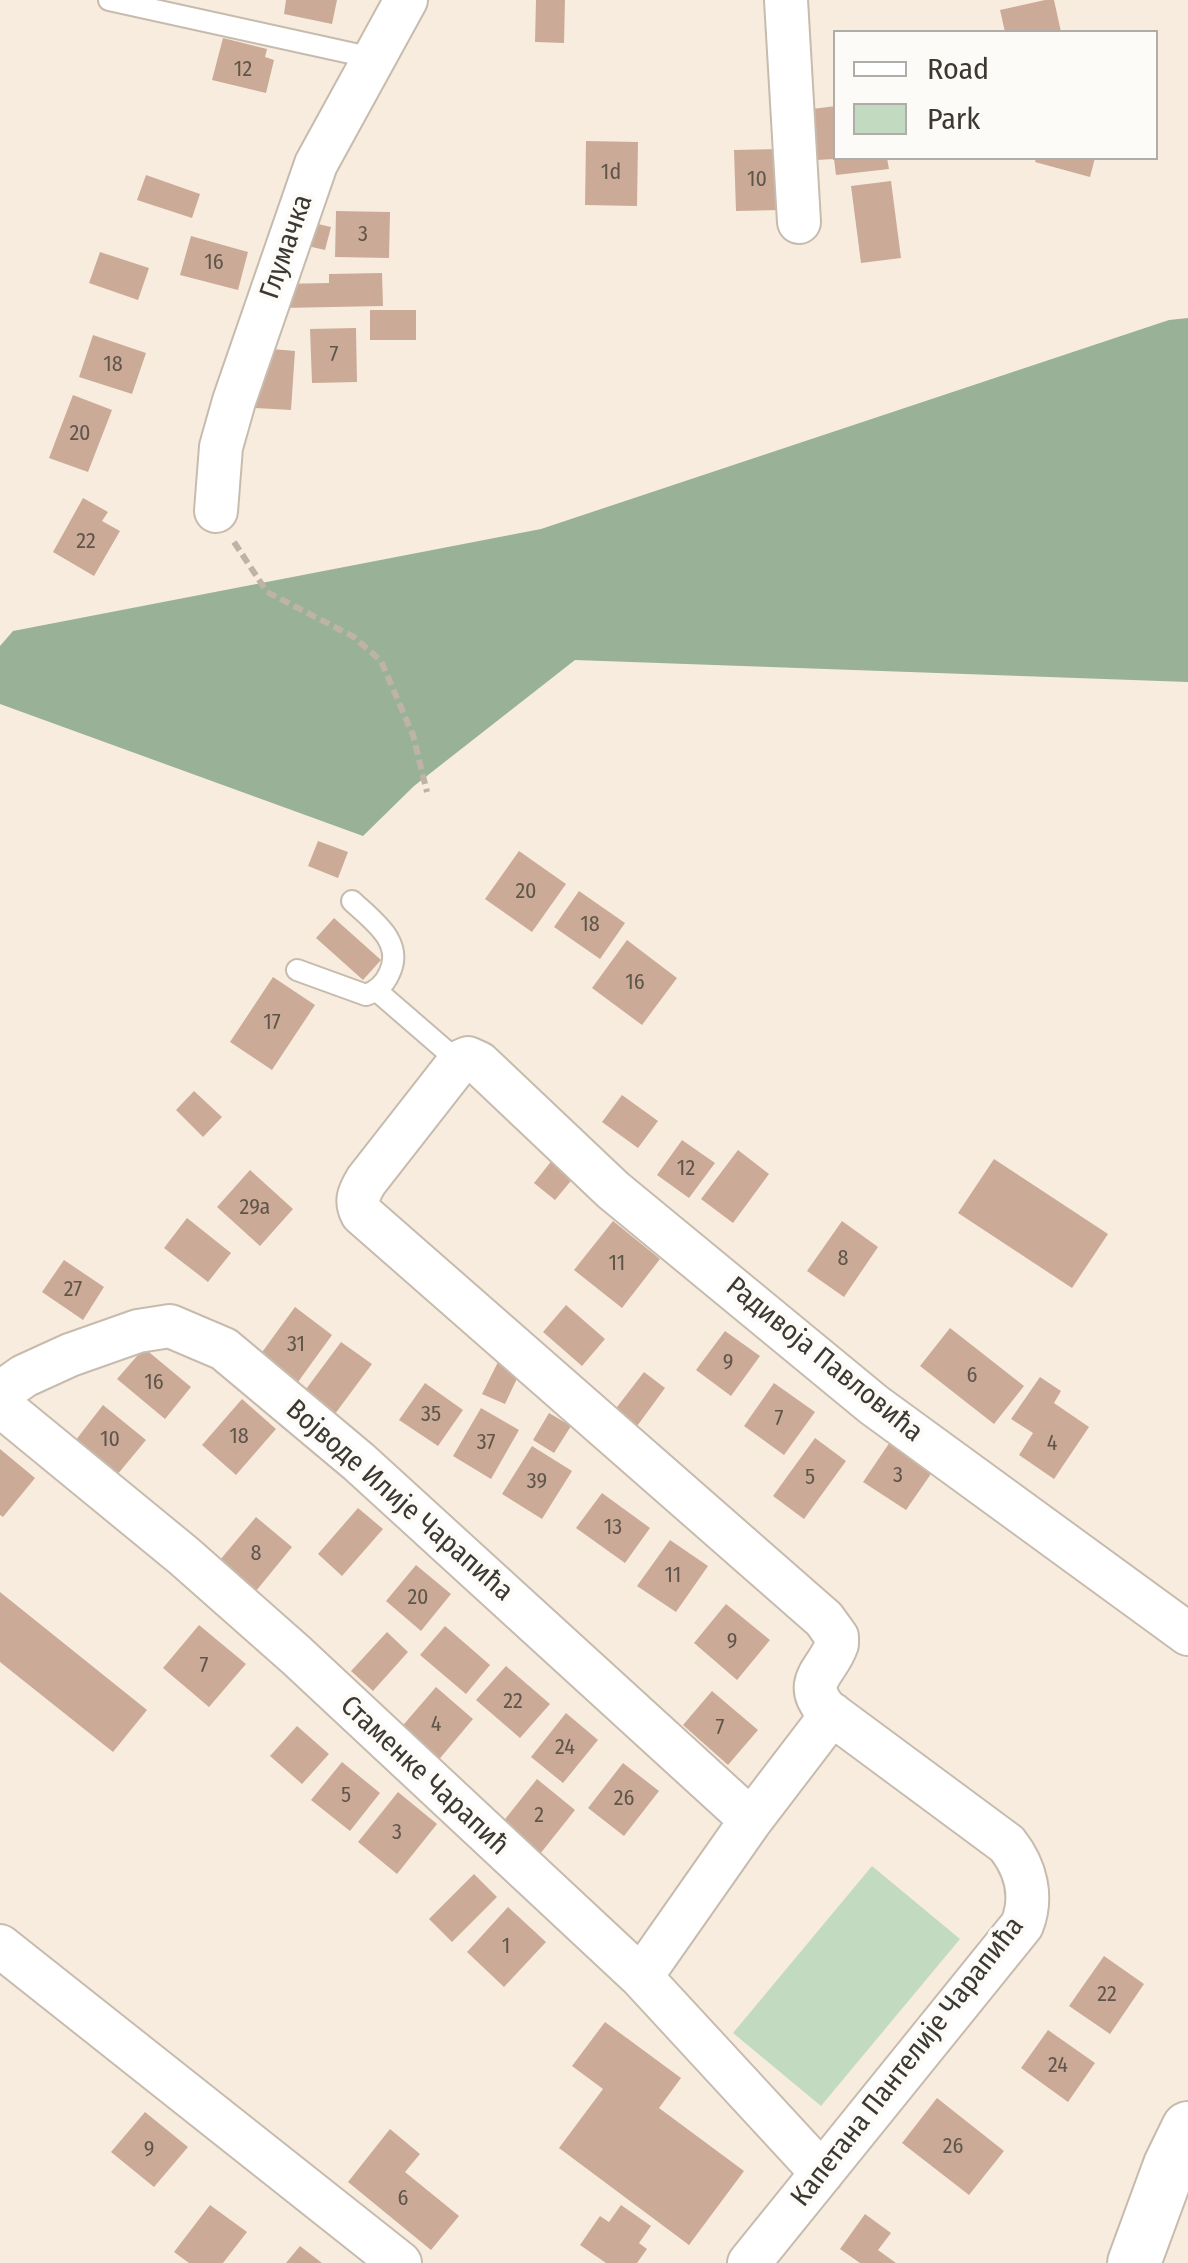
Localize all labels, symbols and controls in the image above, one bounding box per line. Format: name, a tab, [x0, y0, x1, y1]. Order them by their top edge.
legend	[833, 30, 1158, 160]
text: Road	[927, 51, 989, 87]
house number: 12	[234, 57, 252, 83]
text: Park	[927, 101, 980, 137]
house number: 1d	[601, 160, 621, 186]
house number: 10	[747, 167, 767, 193]
street label: Глумачка	[254, 191, 320, 303]
house number: 3	[358, 222, 368, 248]
house number: 16	[204, 250, 224, 276]
house number: 7	[330, 342, 338, 368]
house number: 18	[103, 352, 123, 378]
house number: 20	[69, 421, 91, 447]
house number: 22	[76, 529, 96, 555]
house number: 20	[515, 879, 537, 905]
house number: 18	[580, 912, 600, 938]
house number: 16	[625, 970, 645, 996]
house number: 17	[263, 1010, 281, 1036]
house number: 12	[677, 1156, 695, 1182]
house number: 29a	[240, 1195, 270, 1221]
house number: 8	[838, 1246, 848, 1272]
house number: 11	[609, 1251, 625, 1277]
street label: Радивоја Павловића	[719, 1270, 929, 1450]
house number: 27	[64, 1277, 82, 1303]
house number: 31	[287, 1332, 305, 1358]
house number: 9	[723, 1350, 733, 1376]
house number: 6	[967, 1363, 977, 1389]
house number: 16	[144, 1370, 164, 1396]
street label: Војводе Илије Чарапића	[279, 1393, 519, 1609]
house number: 35	[421, 1402, 441, 1428]
house number: 7	[775, 1406, 783, 1432]
house number: 18	[229, 1424, 249, 1450]
house number: 10	[100, 1427, 120, 1453]
house number: 37	[477, 1430, 495, 1456]
house number: 4	[1047, 1431, 1057, 1457]
house number: 3	[893, 1463, 903, 1489]
house number: 5	[805, 1465, 815, 1491]
house number: 39	[527, 1469, 547, 1495]
house number: 13	[604, 1515, 622, 1541]
house number: 8	[251, 1541, 261, 1567]
house number: 11	[665, 1563, 681, 1589]
house number: 20	[407, 1585, 429, 1611]
house number: 9	[727, 1629, 737, 1655]
house number: 7	[200, 1653, 208, 1679]
street label: Стаменке Чарапић	[333, 1689, 515, 1863]
house number: 22	[503, 1689, 523, 1715]
house number: 4	[431, 1712, 441, 1738]
house number: 7	[716, 1715, 724, 1741]
house number: 24	[555, 1735, 575, 1761]
house number: 5	[341, 1783, 351, 1809]
house number: 26	[614, 1786, 634, 1812]
house number: 2	[534, 1803, 544, 1829]
house number: 3	[392, 1820, 402, 1846]
street label: Капетана Пантелије Чарапића	[784, 1910, 1032, 2214]
house number: 1	[502, 1934, 510, 1960]
house number: 22	[1097, 1982, 1117, 2008]
house number: 24	[1048, 2053, 1068, 2079]
house number: 26	[943, 2134, 963, 2160]
house number: 9	[144, 2137, 154, 2163]
house number: 6	[398, 2186, 408, 2212]

